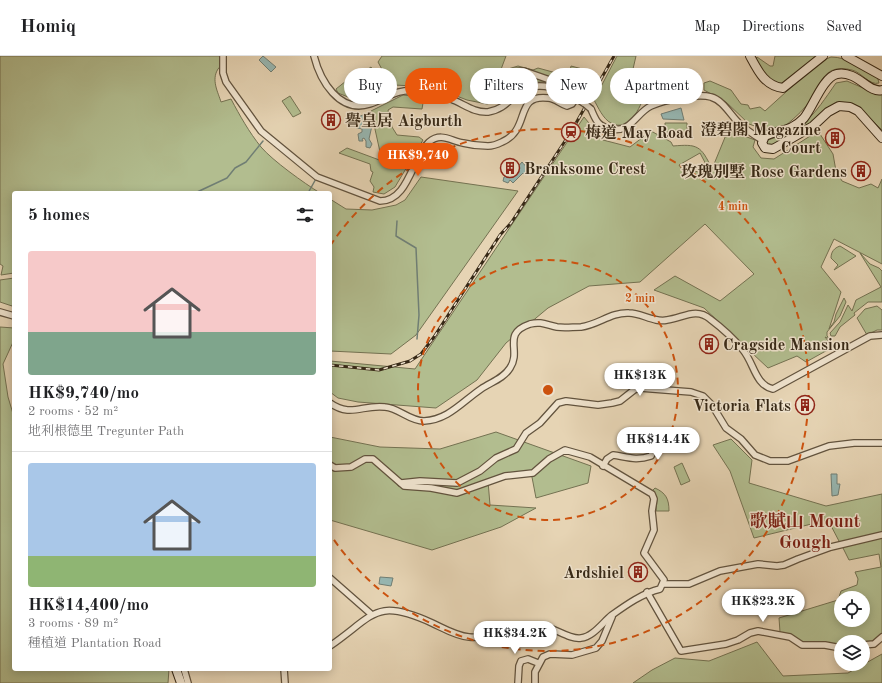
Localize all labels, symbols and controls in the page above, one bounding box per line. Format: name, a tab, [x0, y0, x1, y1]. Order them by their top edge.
text: Homiq	[20, 18, 76, 37]
text: Map	[694, 20, 720, 34]
text: Directions	[742, 20, 804, 34]
text: Saved	[826, 20, 862, 34]
chip: Buy	[344, 68, 397, 104]
chip: Rent	[405, 68, 462, 104]
chip: Filters	[470, 68, 538, 104]
chip: New	[546, 68, 602, 104]
chip: Apartment	[610, 68, 703, 104]
building icon: 譽皇居 Aigburth	[320, 109, 342, 131]
place label: 譽皇居 Aigburth	[345, 112, 462, 130]
station icon: 梅道 May Road	[560, 121, 582, 143]
place label: 澄碧閣 Magazine Court	[701, 121, 821, 157]
place label: 梅道 May Road	[585, 124, 693, 142]
building icon: 澄碧閣 Magazine Court	[824, 127, 846, 149]
pin: HK$9,740	[377, 143, 459, 177]
text: HK$9,740	[387, 149, 449, 162]
building icon: Branksome Crest	[499, 157, 521, 179]
building icon: 玫瑰別墅 Rose Gardens	[850, 160, 872, 182]
place label: Branksome Crest	[524, 162, 646, 178]
place label: 玫瑰別墅 Rose Gardens	[681, 163, 847, 181]
text: 4 min	[718, 201, 748, 213]
icon: filters	[294, 204, 316, 226]
text: 5 homes	[28, 207, 90, 224]
icon: home	[136, 277, 208, 349]
text: 2 min	[625, 293, 655, 305]
building icon: Cragside Mansion	[698, 333, 720, 355]
place label: Cragside Mansion	[723, 338, 850, 354]
pin: HK$13K	[607, 363, 673, 397]
text: HK$13K	[613, 369, 667, 382]
centre of rings	[541, 383, 555, 397]
text: HK$9,740/mo	[28, 385, 139, 402]
building icon: Victoria Flats	[794, 394, 816, 416]
place label: Victoria Flats	[693, 399, 791, 415]
text: 2 rooms · 52 m²	[28, 405, 118, 418]
text: 地利根德里 Tregunter Path	[28, 425, 184, 438]
pin: HK$14.4K	[617, 427, 699, 461]
text: HK$14.4K	[626, 433, 690, 446]
icon: home	[136, 489, 208, 561]
district label: 歌賦山 Mount Gough	[750, 511, 861, 552]
building icon: Ardshiel	[627, 561, 649, 583]
place label: Ardshiel	[563, 566, 624, 582]
pin: HK$23.2K	[722, 589, 804, 623]
map controls	[834, 591, 870, 671]
button: locate	[834, 591, 870, 627]
text: HK$23.2K	[731, 595, 795, 608]
text: HK$14,400/mo	[28, 597, 149, 614]
text: 3 rooms · 89 m²	[28, 617, 118, 630]
pin: HK$34.2K	[474, 621, 556, 655]
text: HK$34.2K	[483, 627, 547, 640]
button: layers	[834, 635, 870, 671]
text: 種植道 Plantation Road	[28, 637, 162, 650]

